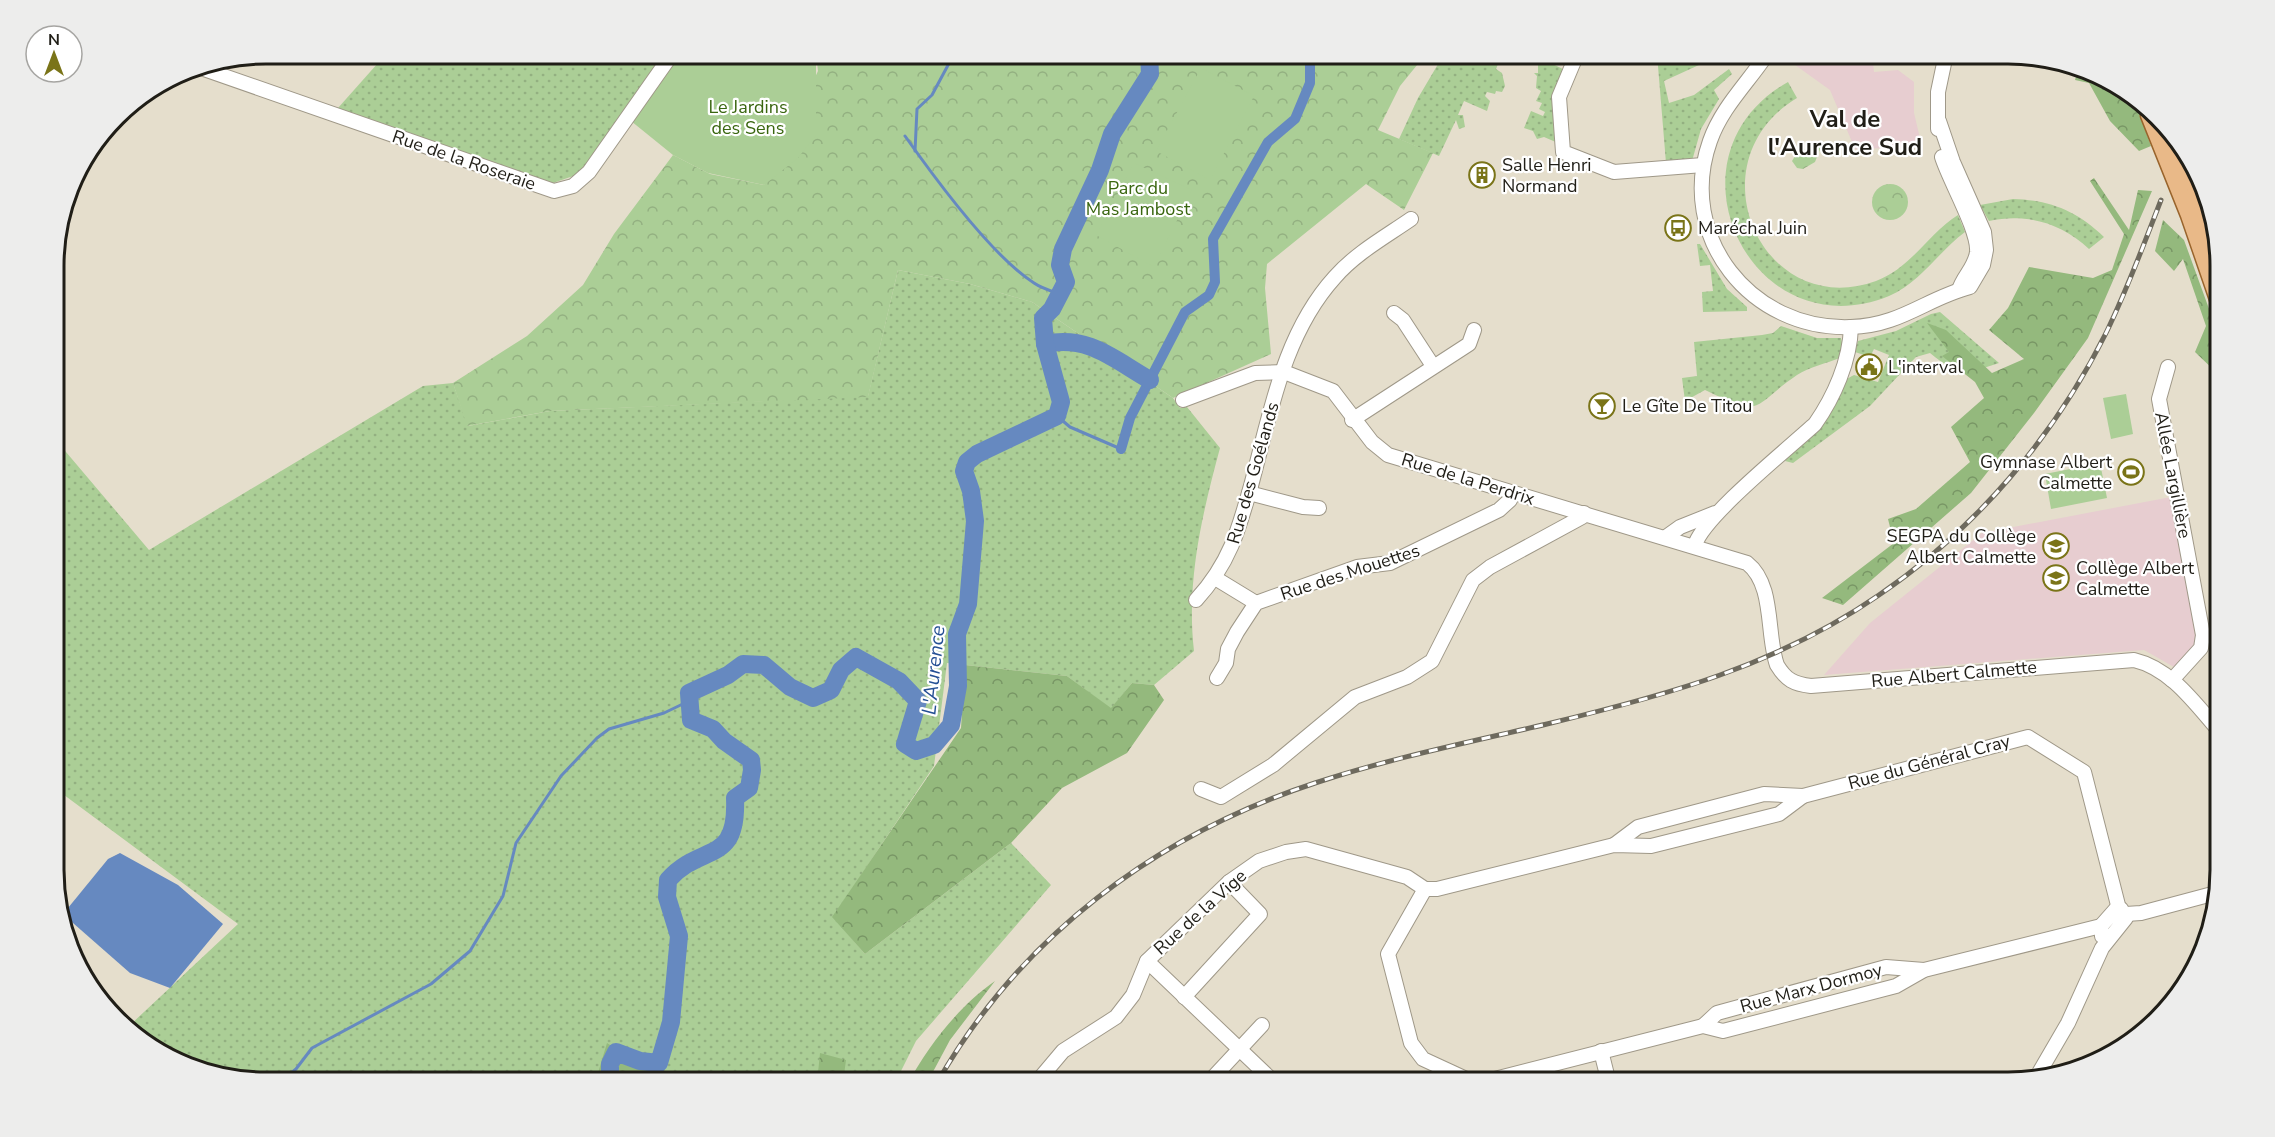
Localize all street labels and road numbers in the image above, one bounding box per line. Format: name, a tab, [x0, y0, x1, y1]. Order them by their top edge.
street label: Rue de la Roseraie	[389, 124, 539, 196]
street label: Rue des Goélands	[1221, 399, 1285, 547]
street label: Allée Largillière	[2149, 410, 2197, 540]
street label: Rue de la Perdrix	[1399, 447, 1538, 511]
street label: Rue des Mouettes	[1277, 538, 1423, 606]
street label: Rue Albert Calmette	[1870, 655, 2038, 693]
street label: Rue du Général Cray	[1845, 729, 2013, 795]
street label: Rue de la Vige	[1148, 864, 1252, 960]
street label: Rue Marx Dormoy	[1737, 957, 1885, 1019]

